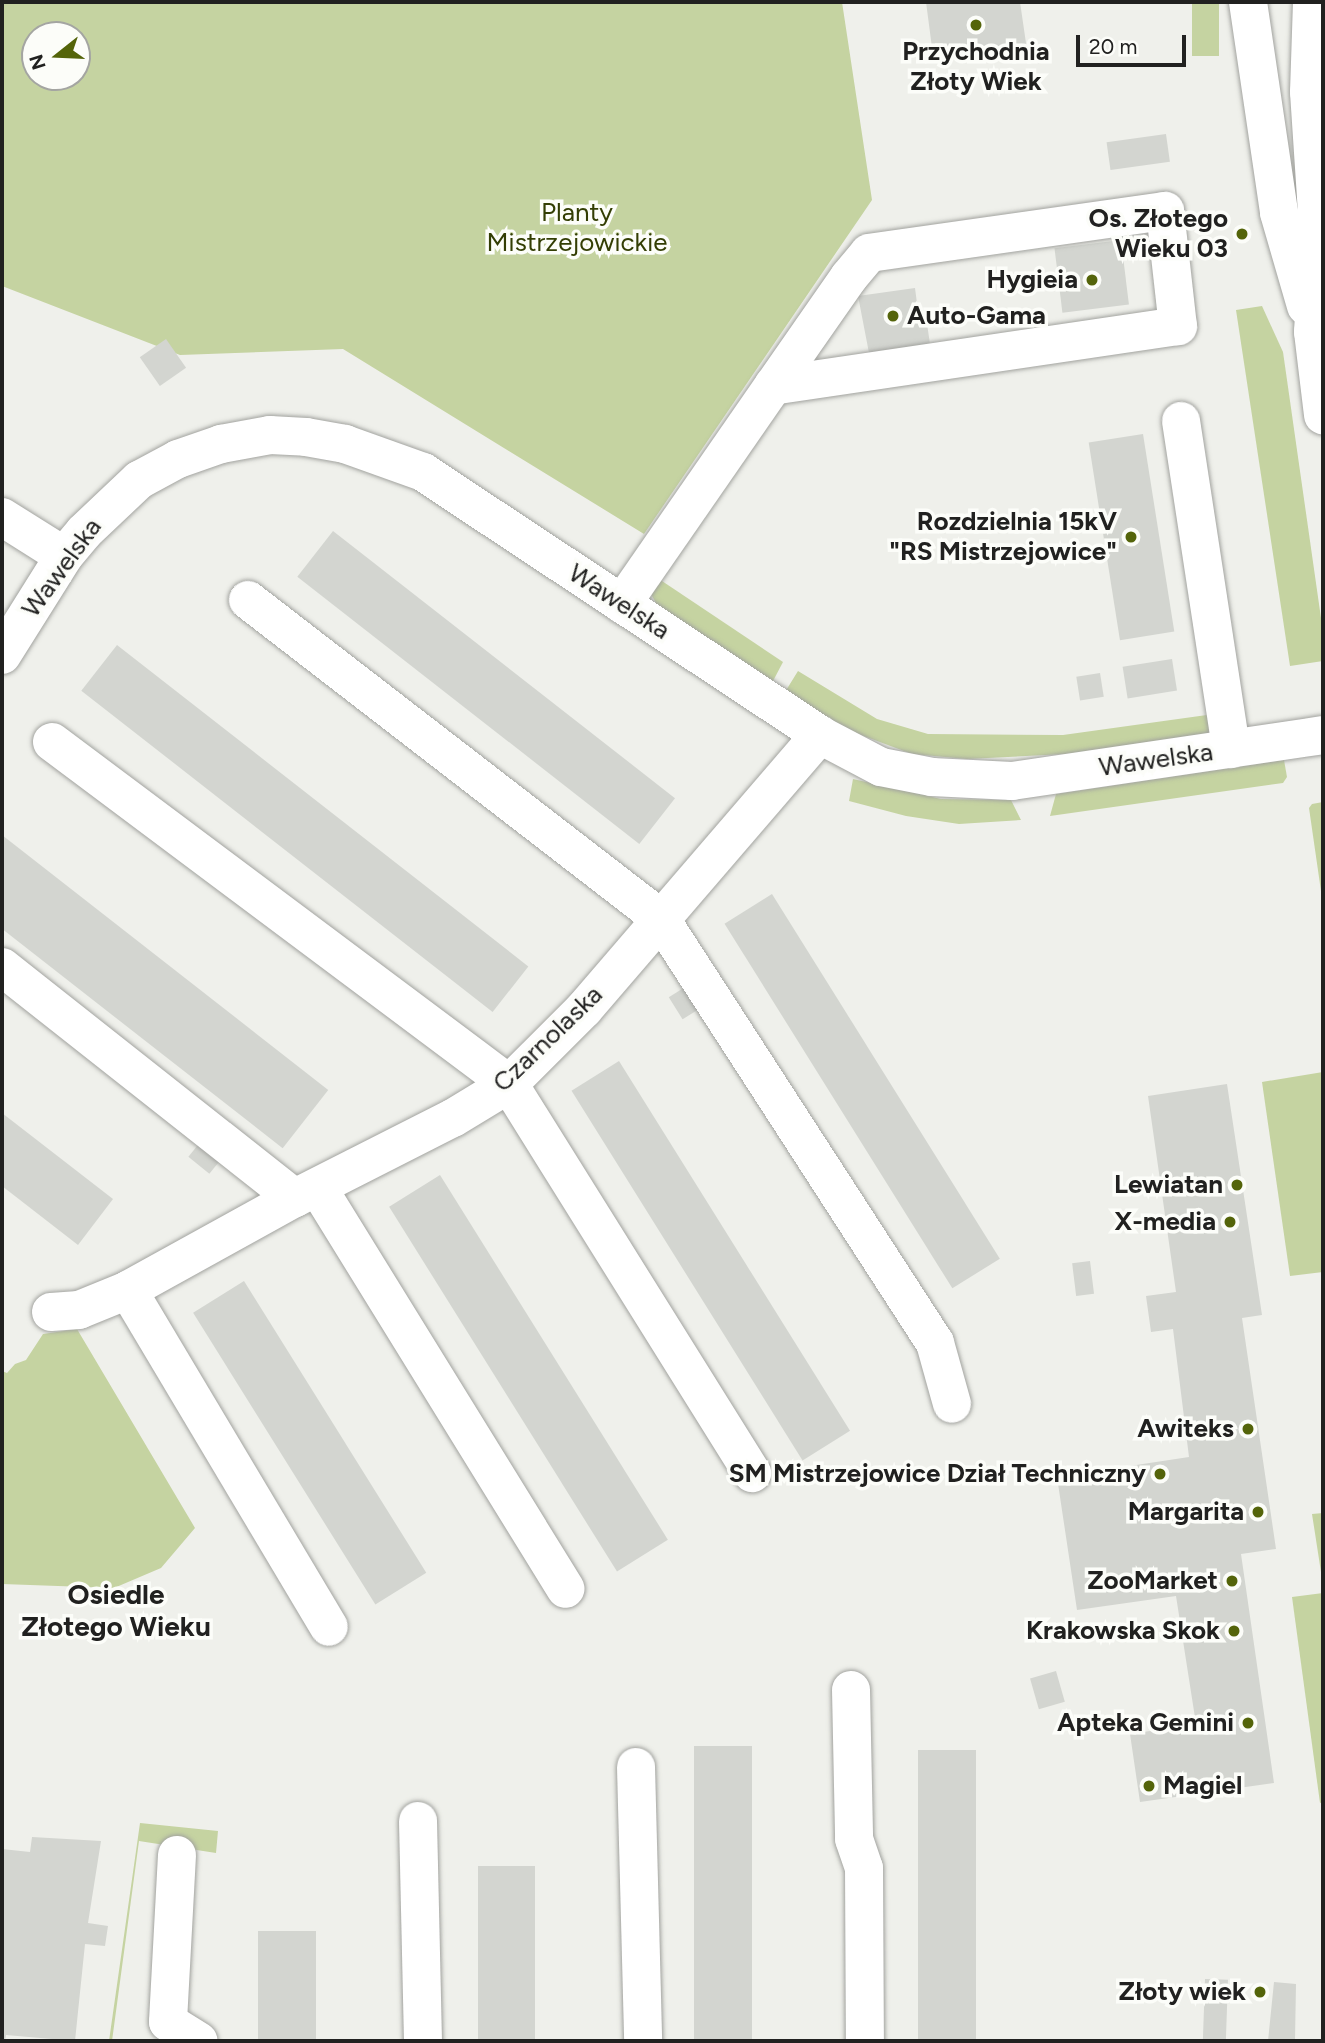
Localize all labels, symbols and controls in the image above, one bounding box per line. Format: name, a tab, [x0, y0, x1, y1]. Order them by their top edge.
marker: Przychodnia Złoty Wiek	[968, 17, 984, 33]
north arrow	[21, 21, 91, 91]
scale bar	[1080, 21, 1190, 65]
text: 20 m	[1089, 34, 1137, 59]
place label: Przychodnia Złoty Wiek	[902, 36, 1050, 98]
text: N	[24, 51, 51, 73]
park label: Planty Mistrzejowickie	[487, 197, 667, 258]
place label: Os. Złotego Wieku 03	[1088, 203, 1228, 264]
marker: Os. Złotego Wieku 03	[1234, 226, 1250, 242]
place label: Hygieia	[986, 264, 1078, 296]
marker: Hygieia	[1084, 272, 1100, 288]
place label: Auto-Gama	[907, 300, 1046, 332]
marker: Auto-Gama	[885, 308, 901, 324]
place label: Rozdzielnia 15kV "RS Mistrzejowice"	[889, 506, 1117, 568]
street label: Wawelska	[16, 512, 108, 624]
marker: Rozdzielnia 15kV "RS Mistrzejowice"	[1123, 529, 1139, 545]
street label: Wawelska	[562, 558, 676, 646]
street label: Wawelska	[1097, 737, 1215, 783]
street label: Czarnolaska	[487, 979, 609, 1099]
place label: Lewiatan	[1114, 1169, 1223, 1201]
marker: Lewiatan	[1229, 1177, 1245, 1193]
place label: X-media	[1115, 1206, 1216, 1238]
marker: X-media	[1222, 1214, 1238, 1230]
place label: Awiteks	[1137, 1413, 1234, 1445]
marker: Awiteks	[1240, 1421, 1256, 1437]
place label: SM Mistrzejowice Dział Techniczny	[729, 1458, 1146, 1490]
marker: SM Mistrzejowice Dział Techniczny	[1152, 1466, 1168, 1482]
place label: Margarita	[1128, 1496, 1244, 1528]
marker: Margarita	[1250, 1504, 1266, 1520]
place label: ZooMarket	[1087, 1565, 1218, 1597]
marker: ZooMarket	[1224, 1573, 1240, 1589]
district label: Osiedle Złotego Wieku	[21, 1577, 211, 1643]
place label: Krakowska Skok	[1026, 1615, 1220, 1647]
marker: Krakowska Skok	[1226, 1623, 1242, 1639]
place label: Apteka Gemini	[1057, 1707, 1234, 1739]
marker: Apteka Gemini	[1240, 1715, 1256, 1731]
place label: Magiel	[1163, 1770, 1242, 1802]
marker: Magiel	[1141, 1778, 1157, 1794]
place label: Złoty wiek	[1118, 1976, 1246, 2008]
marker: Złoty wiek	[1252, 1984, 1268, 2000]

